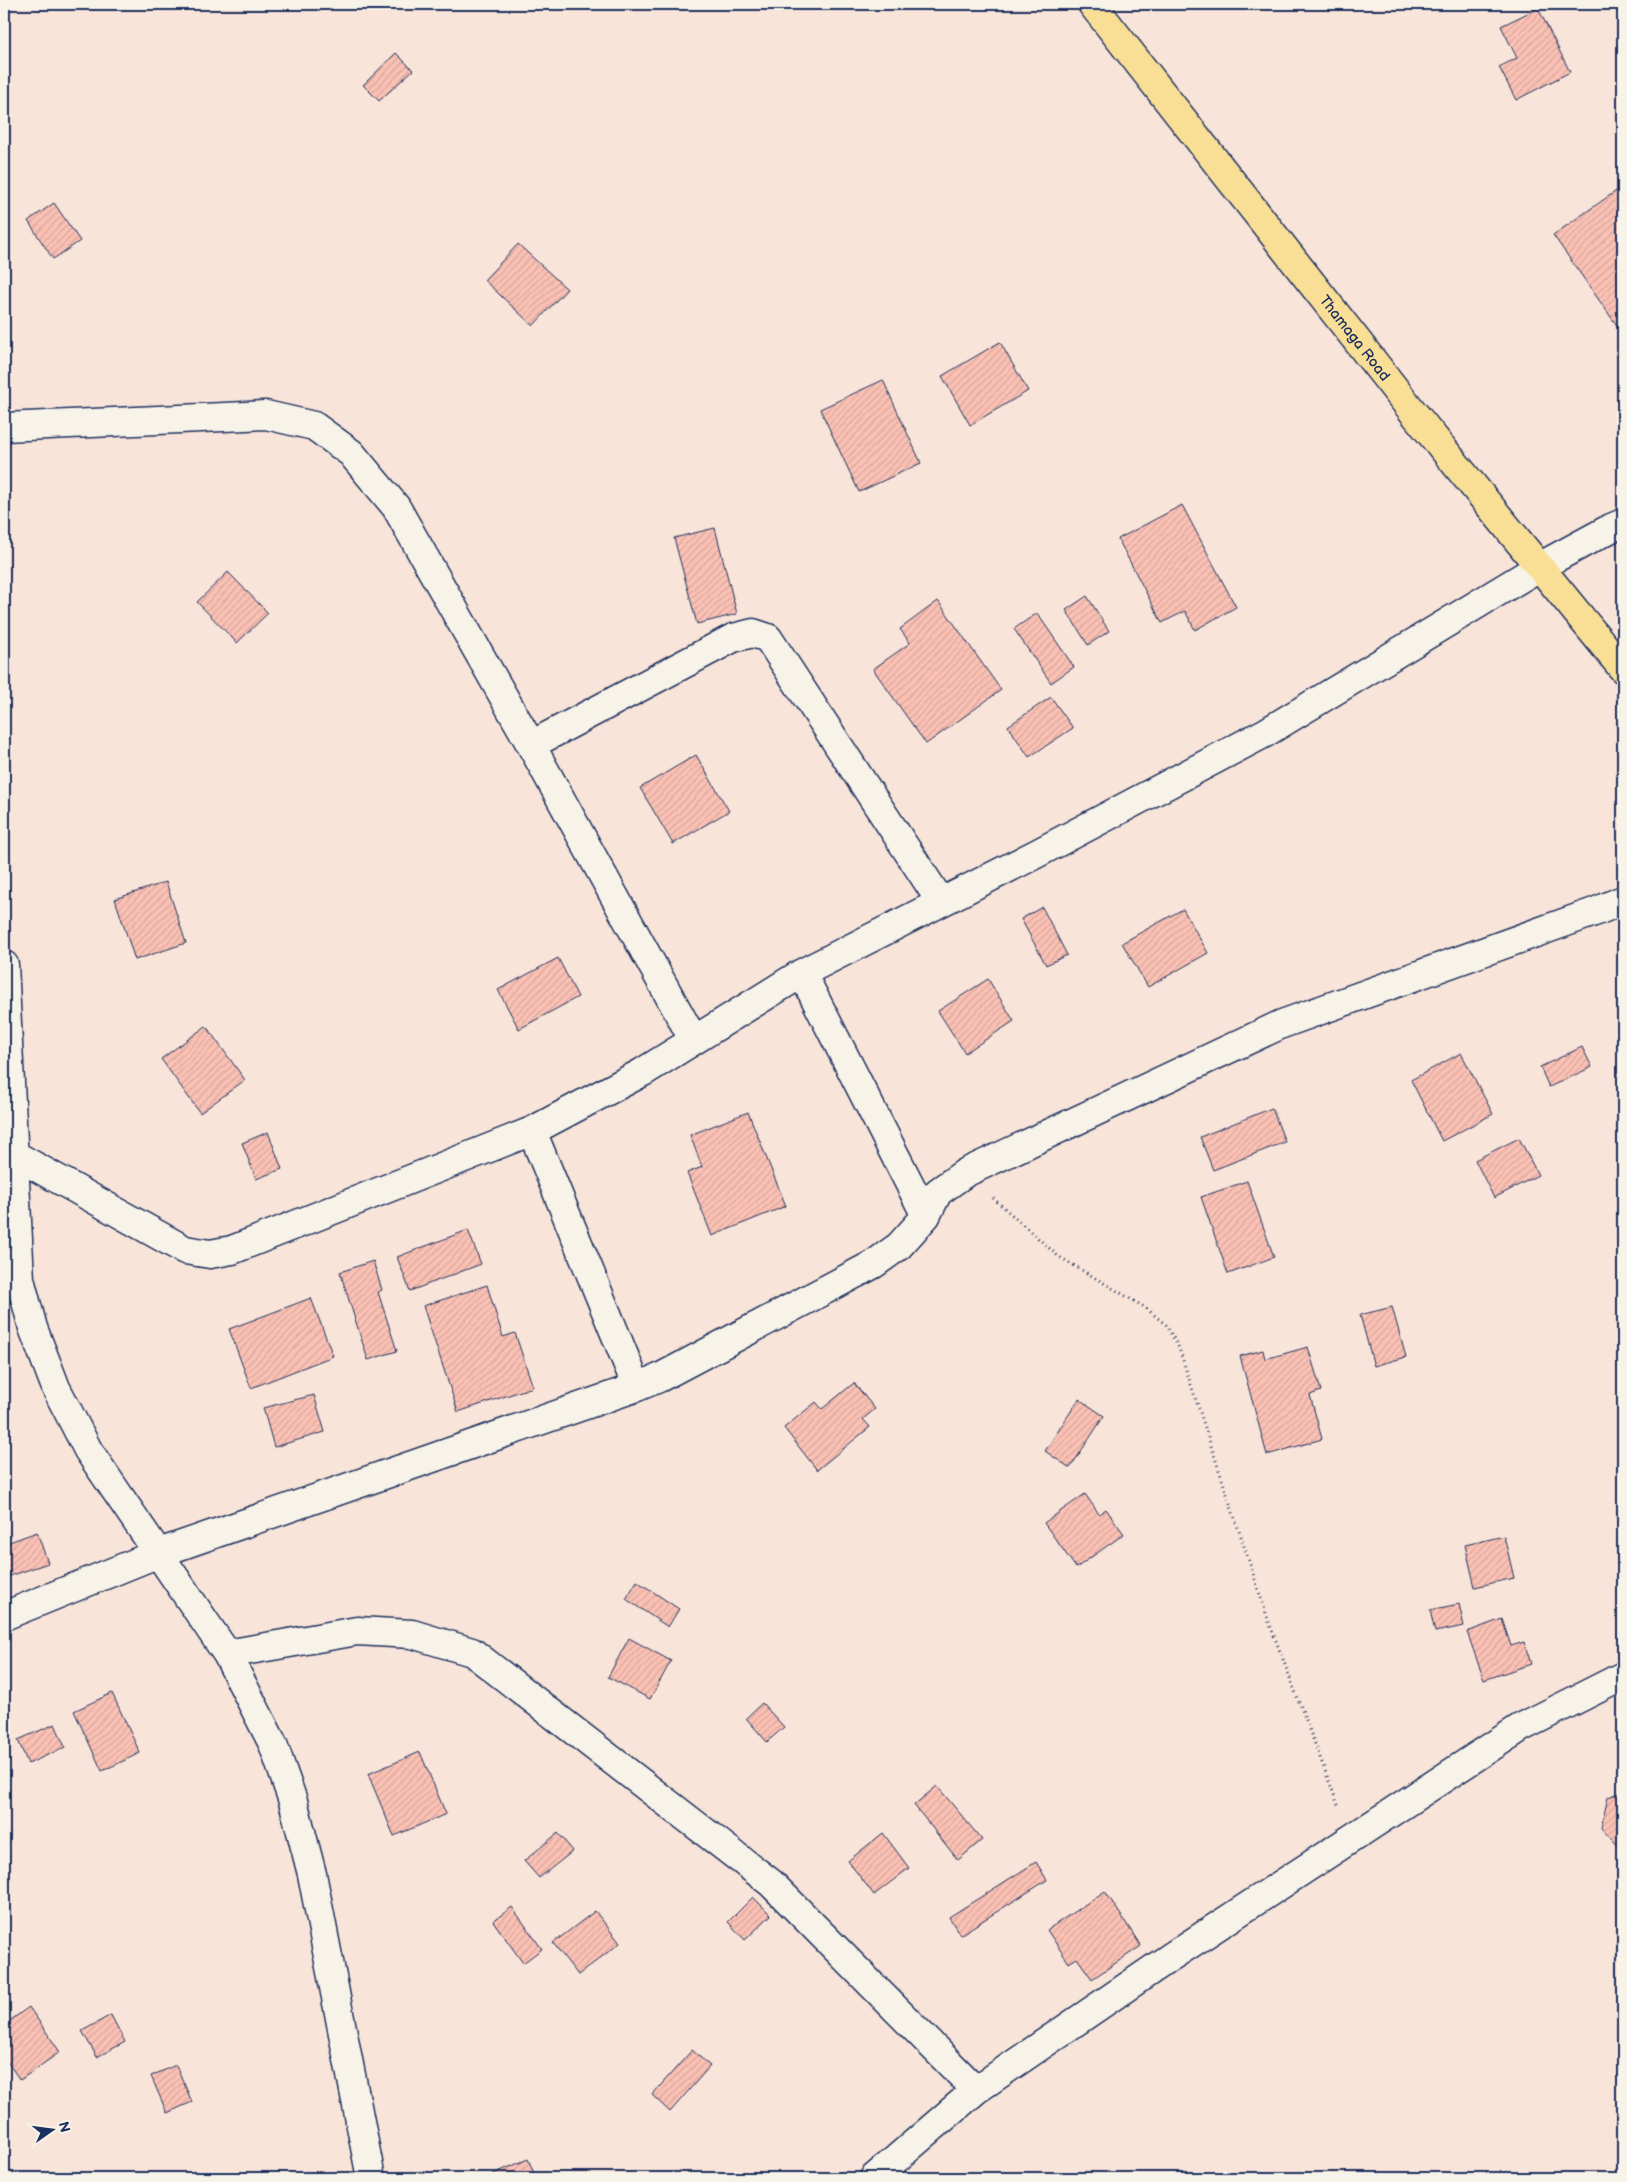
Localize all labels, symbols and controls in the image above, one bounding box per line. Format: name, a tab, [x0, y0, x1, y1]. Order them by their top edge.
street label: Thamaga Road	[1315, 291, 1394, 385]
north arrow	[28, 2104, 78, 2154]
text: N	[55, 2120, 74, 2134]

